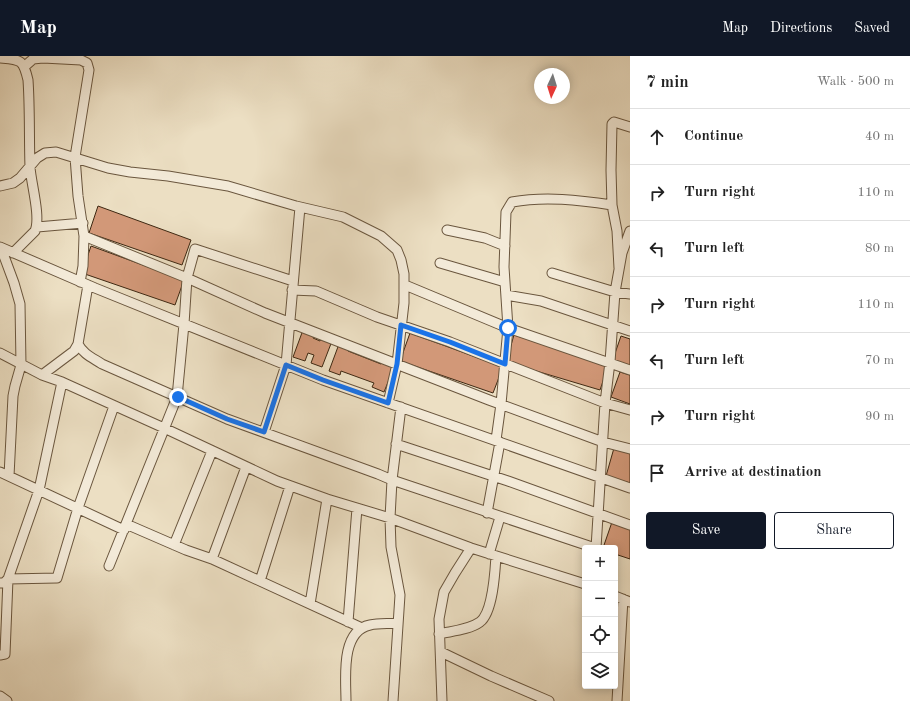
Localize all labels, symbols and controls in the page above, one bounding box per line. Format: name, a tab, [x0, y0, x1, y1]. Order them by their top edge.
text: Map	[20, 19, 57, 38]
text: Map	[722, 21, 748, 35]
text: Directions	[770, 21, 832, 35]
text: Saved	[854, 21, 890, 35]
north arrow	[534, 68, 570, 104]
text: 7 min	[646, 74, 689, 91]
text: Walk · 500 m	[817, 75, 894, 88]
icon: ahead	[646, 126, 668, 148]
text: Continue	[684, 129, 743, 144]
text: 40 m	[865, 130, 894, 143]
icon: right	[646, 182, 668, 204]
text: Turn right	[684, 185, 755, 200]
text: 110 m	[857, 186, 894, 199]
icon: left	[646, 238, 668, 260]
text: Turn left	[684, 241, 744, 256]
text: 80 m	[865, 242, 894, 255]
icon: right	[646, 294, 668, 316]
text: Turn right	[684, 297, 755, 312]
text: 110 m	[857, 298, 894, 311]
route start	[499, 319, 517, 337]
icon: left	[646, 350, 668, 372]
text: Turn left	[684, 353, 744, 368]
text: 70 m	[865, 354, 894, 367]
route end	[169, 388, 187, 406]
icon: right	[646, 406, 668, 428]
text: Turn right	[684, 409, 755, 424]
text: 90 m	[865, 410, 894, 423]
icon: arrive	[646, 462, 668, 484]
text: Arrive at destination	[684, 465, 822, 480]
button: Save	[646, 512, 766, 549]
button: Share	[774, 512, 894, 549]
map controls	[582, 545, 618, 689]
button: +	[582, 545, 618, 581]
button: −	[582, 581, 618, 617]
button: locate	[582, 617, 618, 653]
button: layers	[582, 653, 618, 689]

